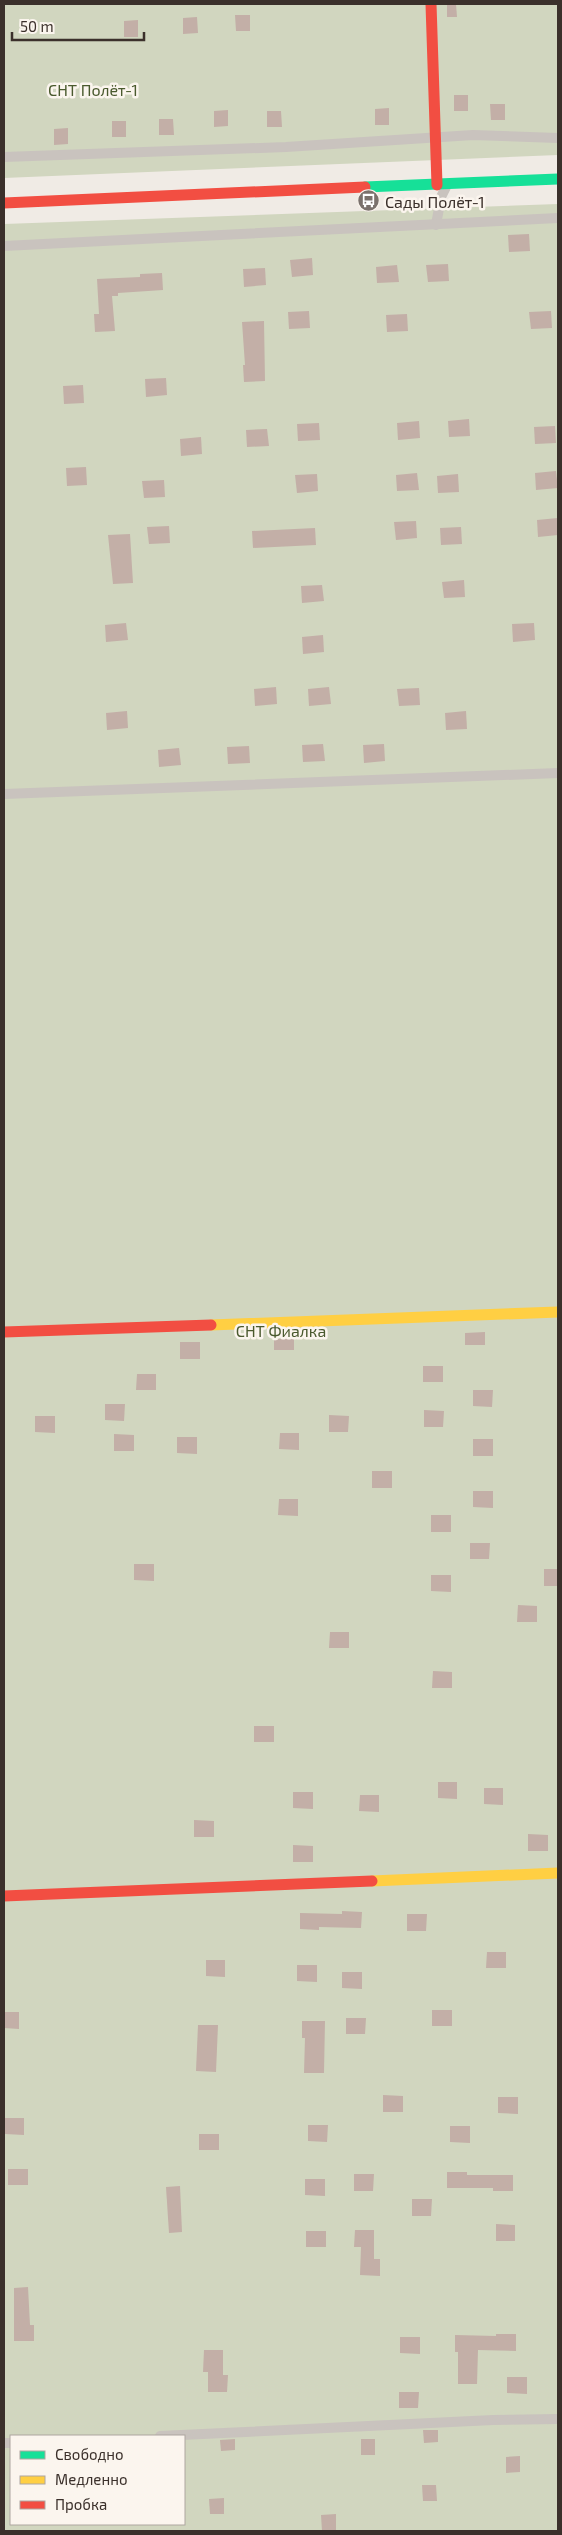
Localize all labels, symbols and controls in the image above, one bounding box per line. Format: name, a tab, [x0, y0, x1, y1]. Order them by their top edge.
scale bar	[12, 10, 145, 42]
text: 50 m	[20, 17, 54, 35]
park label: СНТ Полёт-1	[48, 80, 138, 99]
bus stop icon: Сады Полёт-1	[357, 189, 381, 213]
place label: Сады Полёт-1	[385, 192, 485, 211]
park label: СНТ Фиалка	[236, 1321, 326, 1340]
legend	[10, 2435, 185, 2525]
text: Свободно	[55, 2445, 124, 2463]
text: Медленно	[55, 2470, 128, 2488]
text: Пробка	[55, 2495, 107, 2513]

